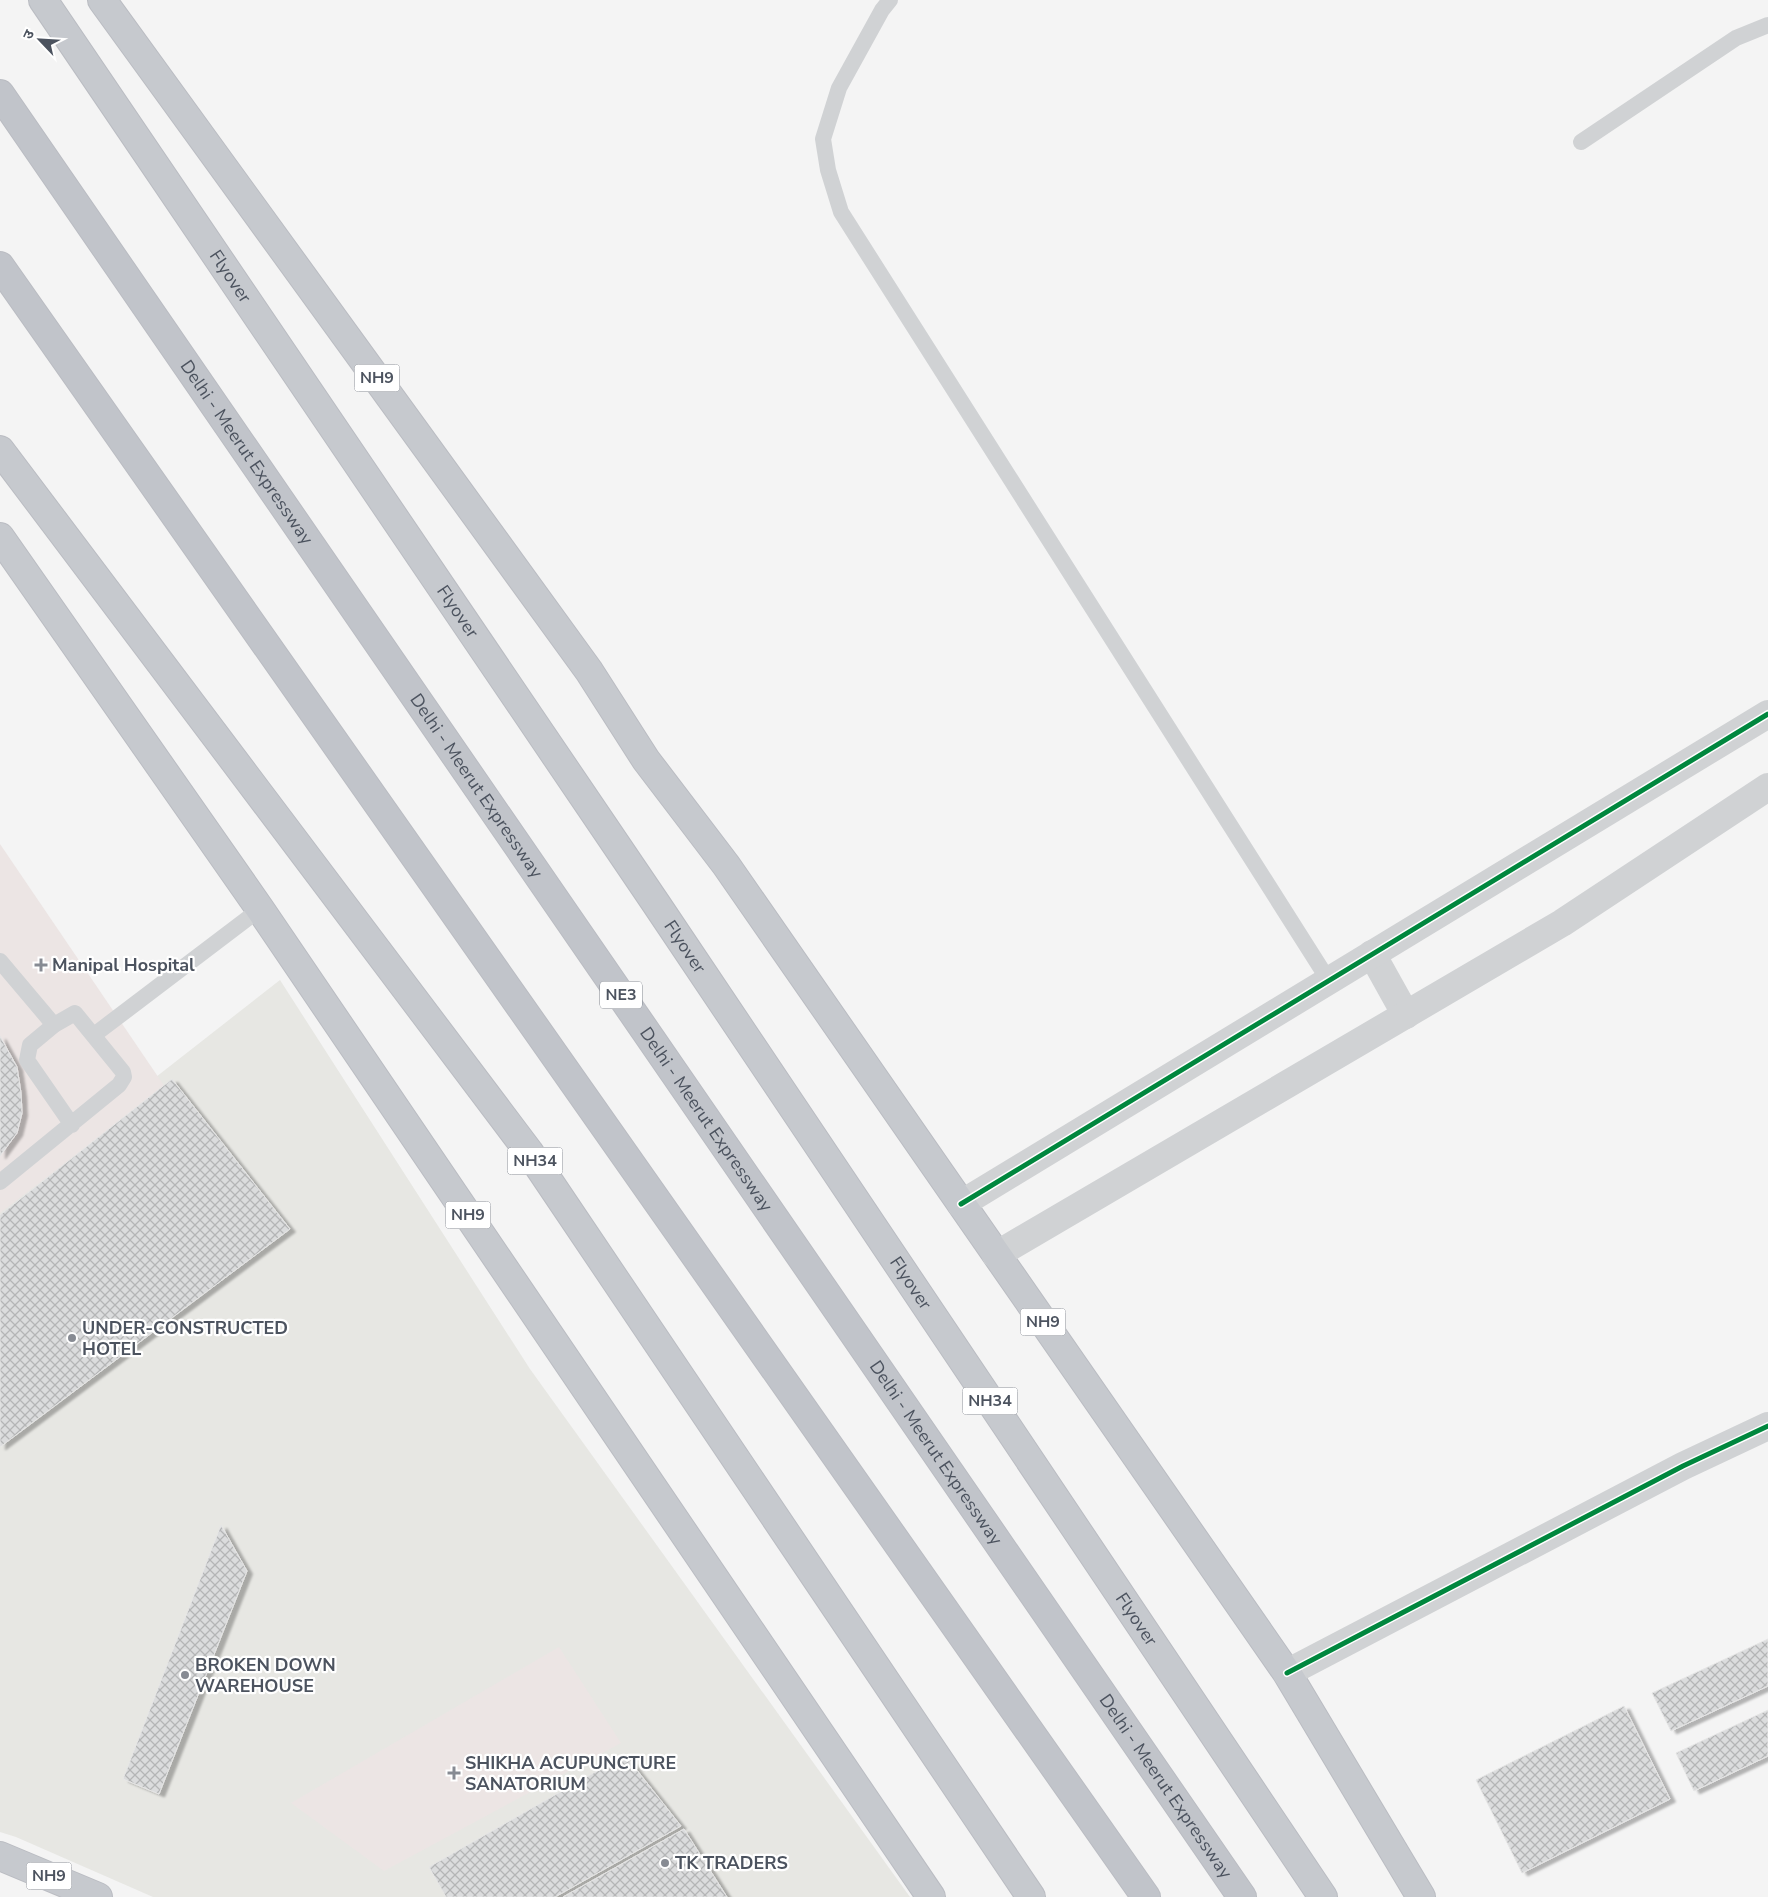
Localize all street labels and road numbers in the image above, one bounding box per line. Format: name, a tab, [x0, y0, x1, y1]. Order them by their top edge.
street label: Flyover	[204, 245, 257, 308]
street label: Delhi - Meerut Expressway	[175, 355, 319, 550]
road number: NH9	[354, 364, 400, 392]
street label: Flyover	[431, 580, 485, 643]
street label: Delhi - Meerut Expressway	[405, 689, 549, 883]
street label: Flyover	[659, 916, 712, 979]
road number: NE3	[600, 982, 642, 1008]
street label: Delhi - Meerut Expressway	[634, 1022, 779, 1217]
road number: NH34	[508, 1148, 562, 1174]
road number: NH9	[446, 1202, 490, 1228]
street label: Flyover	[884, 1252, 938, 1315]
road number: NH9	[1020, 1308, 1066, 1335]
street label: Delhi - Meerut Expressway	[864, 1356, 1008, 1550]
road number: NH34	[962, 1388, 1018, 1414]
street label: Flyover	[1110, 1588, 1163, 1651]
street label: Delhi - Meerut Expressway	[1094, 1689, 1238, 1884]
road number: NH9	[27, 1862, 72, 1890]

